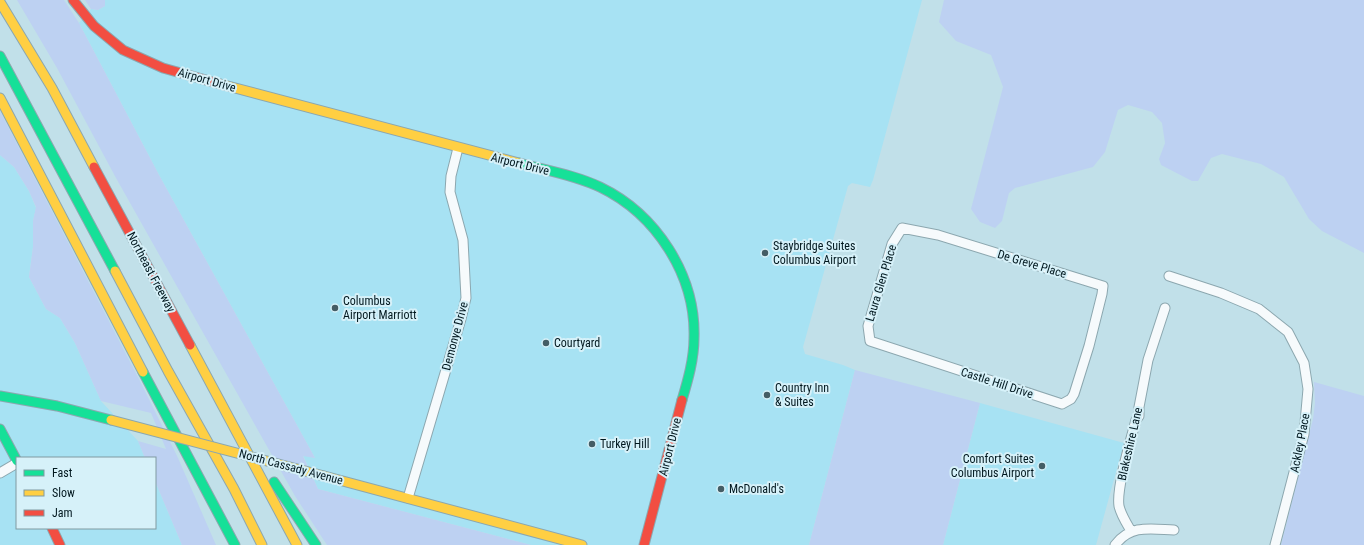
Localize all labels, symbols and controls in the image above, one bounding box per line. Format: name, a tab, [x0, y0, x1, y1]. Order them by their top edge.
street label: Airport Drive	[176, 65, 238, 95]
street label: Airport Drive	[489, 150, 551, 178]
street label: Northeast Freeway	[124, 230, 178, 314]
place label: Staybridge Suites Columbus Airport	[773, 239, 857, 267]
street label: Laura Glen Place	[863, 243, 899, 323]
street label: De Greve Place	[996, 247, 1068, 281]
marker: Staybridge Suites Columbus Airport	[760, 248, 770, 258]
place label: Columbus Airport Marriott	[343, 294, 417, 322]
street label: Demonye Drive	[439, 300, 471, 372]
marker: Columbus Airport Marriott	[330, 303, 340, 313]
place label: Courtyard	[554, 336, 600, 350]
marker: Courtyard	[541, 338, 551, 348]
street label: Castle Hill Drive	[959, 365, 1035, 401]
place label: Country Inn & Suites	[775, 381, 829, 409]
marker: Country Inn & Suites	[762, 390, 772, 400]
street label: Blakeshire Lane	[1115, 406, 1145, 482]
street label: Ackley Place	[1287, 412, 1313, 474]
street label: Airport Drive	[656, 416, 684, 478]
place label: Turkey Hill	[600, 437, 649, 451]
marker: Turkey Hill	[587, 439, 597, 449]
street label: North Cassady Avenue	[238, 446, 345, 488]
place label: Comfort Suites Columbus Airport	[951, 452, 1034, 480]
legend	[16, 457, 156, 529]
marker: Comfort Suites Columbus Airport	[1037, 461, 1047, 471]
text: Fast	[52, 466, 73, 480]
place label: McDonald's	[729, 482, 784, 496]
marker: McDonald's	[716, 484, 726, 494]
text: Slow	[52, 486, 75, 500]
text: Jam	[52, 506, 73, 520]

